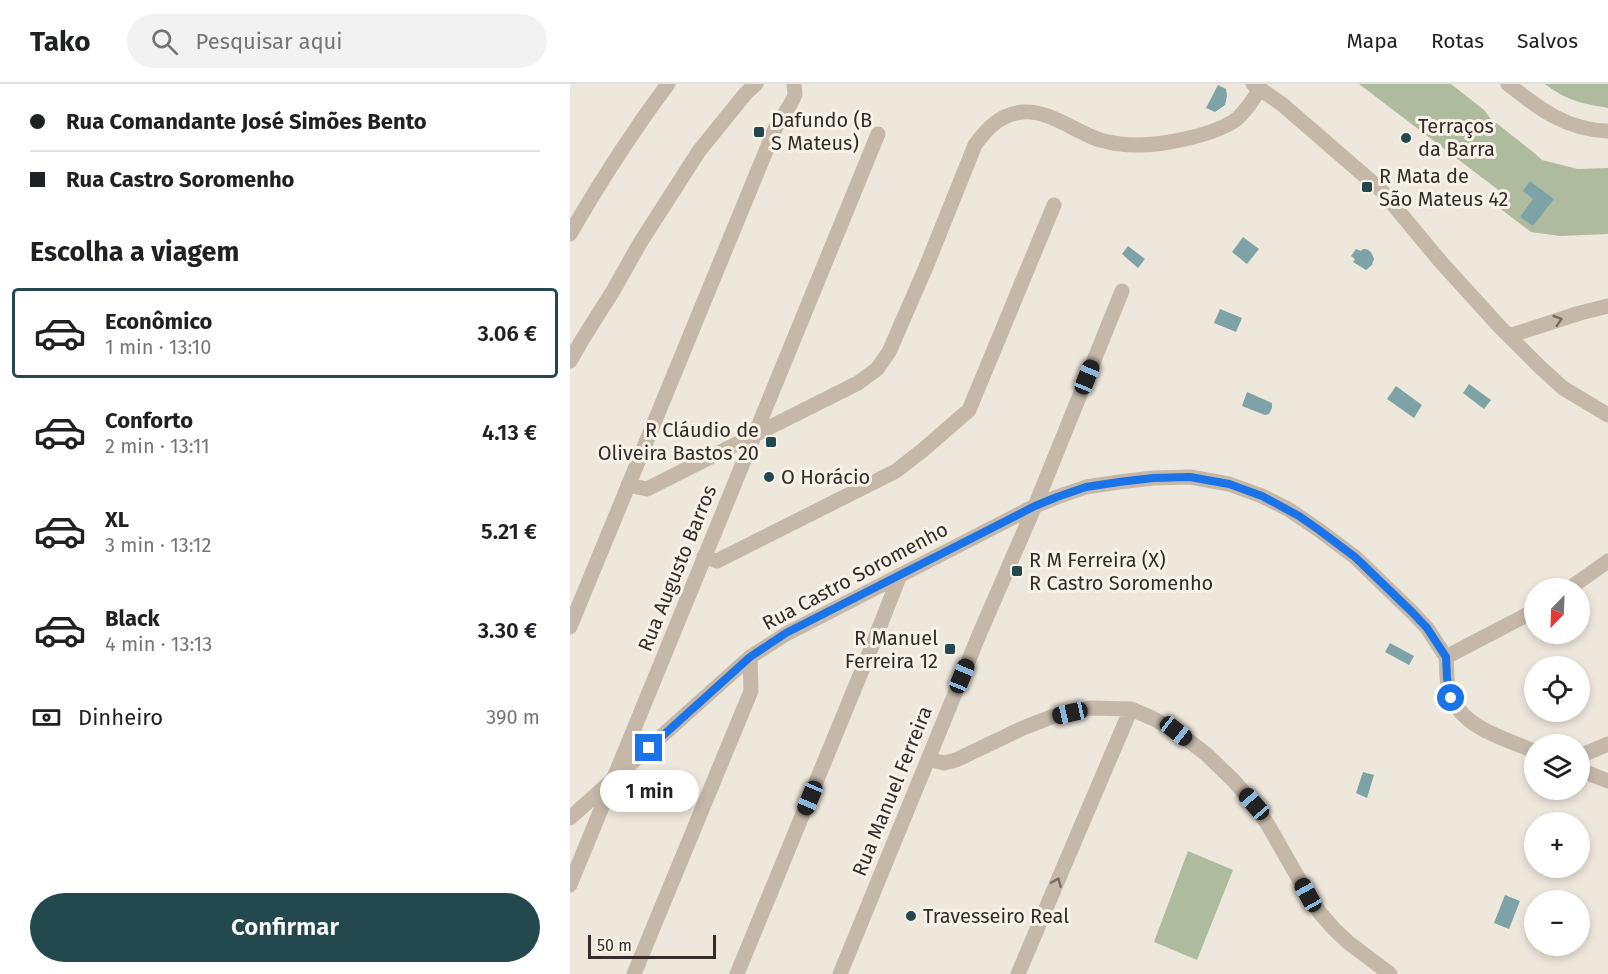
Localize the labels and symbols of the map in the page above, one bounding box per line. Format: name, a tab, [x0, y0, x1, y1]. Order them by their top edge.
place label: Dafundo (B S Mateus)	[771, 108, 872, 155]
place label: Terraços da Barra	[1418, 114, 1495, 161]
marker: Dafundo (B S Mateus)	[752, 125, 766, 139]
marker: Terraços da Barra	[1399, 131, 1413, 145]
place label: R Mata de São Mateus 42	[1379, 164, 1508, 211]
marker: R Mata de São Mateus 42	[1360, 180, 1374, 194]
one-way arrow	[1552, 315, 1563, 327]
car	[1072, 357, 1102, 397]
place label: R Cláudio de Oliveira Bastos 20	[598, 418, 759, 465]
marker: R Cláudio de Oliveira Bastos 20	[764, 435, 778, 449]
place label: O Horácio	[781, 465, 870, 489]
marker: O Horácio	[762, 470, 776, 484]
street label: Rua Augusto Barros	[633, 481, 721, 655]
street label: Rua Castro Soromenho	[758, 517, 952, 635]
place label: R M Ferreira (X) R Castro Soromenho	[1029, 548, 1213, 595]
marker: R M Ferreira (X) R Castro Soromenho	[1010, 564, 1024, 578]
north arrow	[1524, 578, 1590, 644]
place label: R Manuel Ferreira 12	[845, 626, 938, 673]
marker: R Manuel Ferreira 12	[943, 642, 957, 656]
car	[947, 656, 977, 696]
route start	[1437, 684, 1464, 711]
car	[1050, 700, 1090, 726]
street label: Rua Manuel Ferreira	[847, 703, 937, 879]
car	[1156, 713, 1196, 749]
route end	[635, 734, 662, 761]
callout: 1 min	[599, 769, 698, 811]
car	[795, 778, 825, 818]
car	[1235, 785, 1273, 823]
car	[1291, 875, 1325, 915]
one-way arrow	[1050, 877, 1062, 888]
place label: Travesseiro Real	[923, 904, 1069, 928]
marker: Travesseiro Real	[904, 909, 918, 923]
scale bar	[588, 932, 716, 960]

